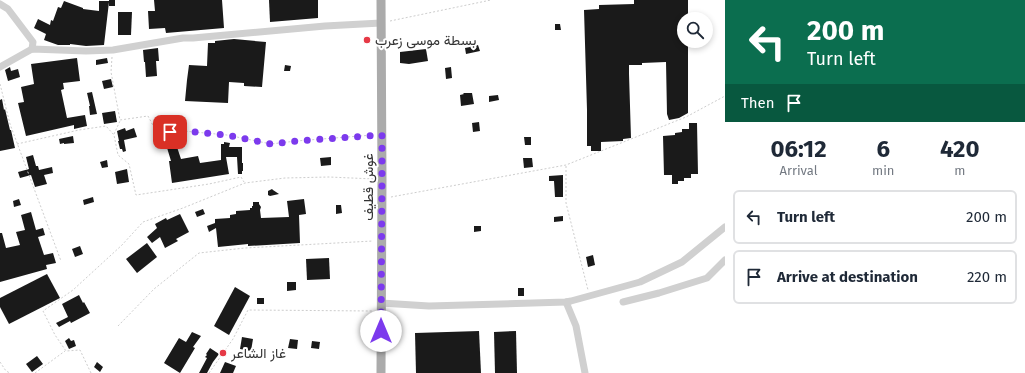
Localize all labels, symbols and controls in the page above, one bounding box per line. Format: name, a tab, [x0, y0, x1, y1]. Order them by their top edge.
map controls	[677, 12, 713, 48]
button: search	[677, 12, 713, 48]
text: 200 m	[807, 14, 885, 47]
icon: left	[741, 16, 793, 68]
place label: بسطة موسى زعرب	[375, 32, 476, 49]
marker: بسطة موسى زعرب	[362, 35, 372, 45]
text: Turn left	[807, 48, 876, 70]
icon: arrive	[783, 92, 805, 114]
text: Then	[741, 94, 775, 112]
pin	[153, 115, 187, 149]
icon: arrive	[159, 121, 181, 143]
text: 06:12	[770, 135, 827, 163]
text: 6	[876, 135, 890, 163]
text: 420	[940, 135, 980, 163]
street label: غوش قطيف	[360, 153, 377, 221]
text: Arrival	[779, 163, 818, 178]
text: min	[872, 163, 894, 178]
text: m	[954, 163, 965, 178]
icon: left	[743, 206, 765, 228]
text: Turn left	[777, 208, 835, 226]
text: 200 m	[966, 208, 1007, 226]
icon: arrive	[743, 266, 765, 288]
text: Arrive at destination	[777, 268, 918, 286]
text: 220 m	[967, 268, 1007, 286]
position arrow	[360, 310, 402, 352]
place label: غاز الشاعر	[230, 345, 286, 362]
marker: غاز الشاعر	[218, 348, 228, 358]

